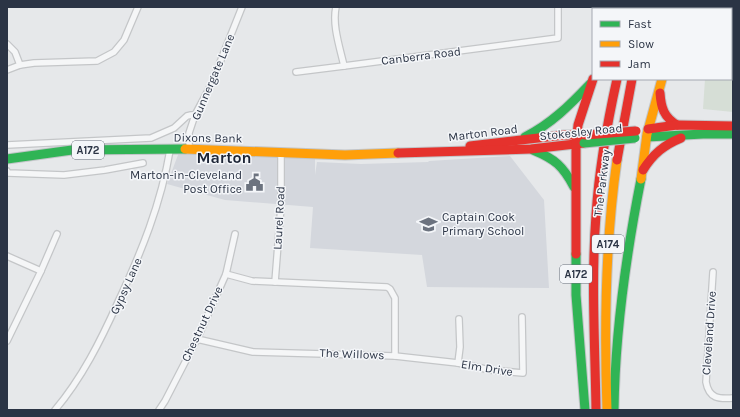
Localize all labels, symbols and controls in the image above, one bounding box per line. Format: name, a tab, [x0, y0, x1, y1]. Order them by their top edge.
legend	[592, 8, 732, 80]
text: Fast	[628, 17, 652, 31]
street label: Gunnergate Lane	[189, 32, 237, 122]
text: Slow	[628, 37, 654, 51]
street label: Canberra Road	[380, 44, 462, 68]
text: Jam	[628, 57, 651, 71]
street label: Stokesley Road	[539, 121, 623, 143]
street label: Marton Road	[447, 122, 519, 144]
street label: Dixons Bank	[174, 130, 243, 146]
road number: A172	[72, 141, 104, 159]
district label: Marton	[197, 148, 251, 167]
street label: The Parkway	[591, 148, 613, 217]
place label: Marton-in-Cleveland Post Office	[130, 168, 242, 196]
public building icon: Marton-in-Cleveland Post Office	[245, 172, 265, 192]
street label: Laurel Road	[270, 186, 288, 250]
place label: Captain Cook Primary School	[442, 210, 524, 238]
school or university icon: Captain Cook Primary School	[419, 214, 439, 234]
road number: A174	[592, 235, 624, 253]
street label: Gypsy Lane	[107, 256, 145, 316]
road number: A172	[560, 265, 592, 283]
street label: Chestnut Drive	[178, 284, 226, 364]
street label: Cleveland Drive	[699, 290, 719, 376]
street label: The Willows	[319, 346, 385, 362]
street label: Elm Drive	[460, 357, 514, 379]

